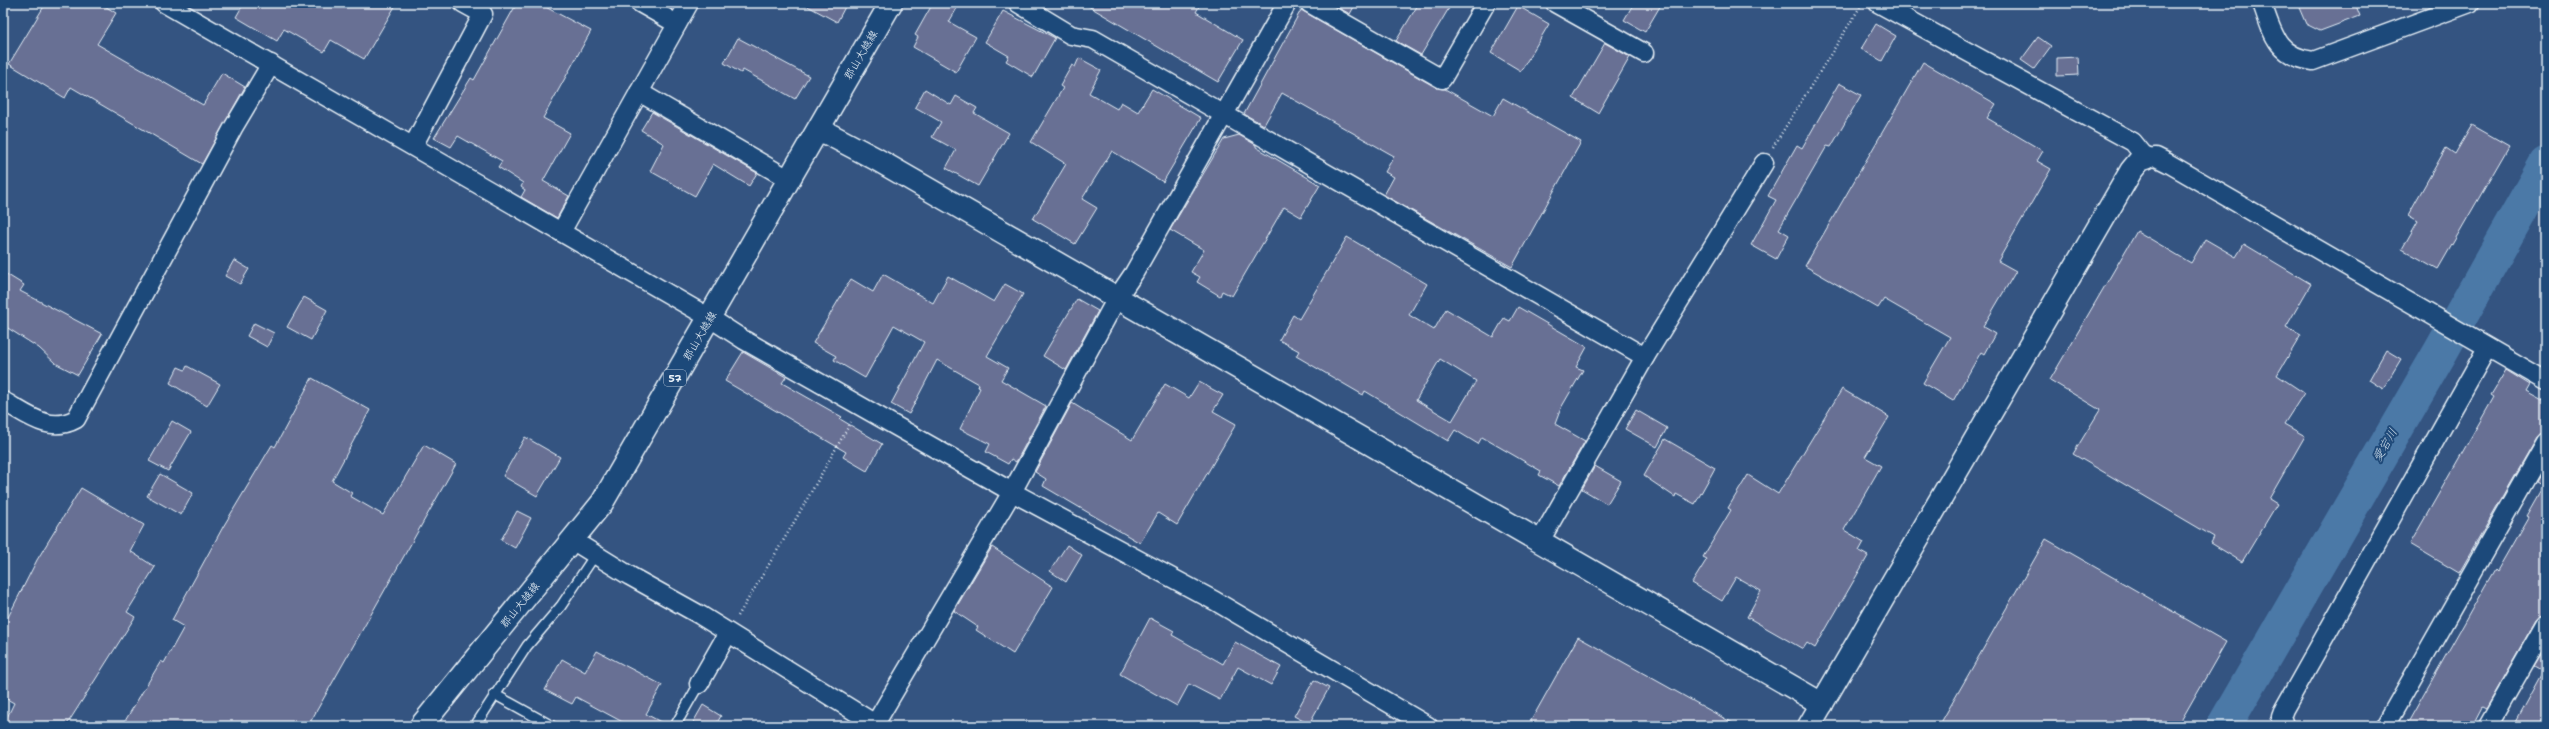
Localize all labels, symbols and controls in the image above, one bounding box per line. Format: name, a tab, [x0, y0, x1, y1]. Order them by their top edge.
street label: 郡山大越線	[841, 27, 881, 83]
street label: 郡山大越線	[680, 308, 720, 364]
road number: 57	[664, 370, 686, 386]
water label: 愛宕川	[2369, 425, 2401, 465]
street label: 郡山大越線	[497, 579, 543, 631]

